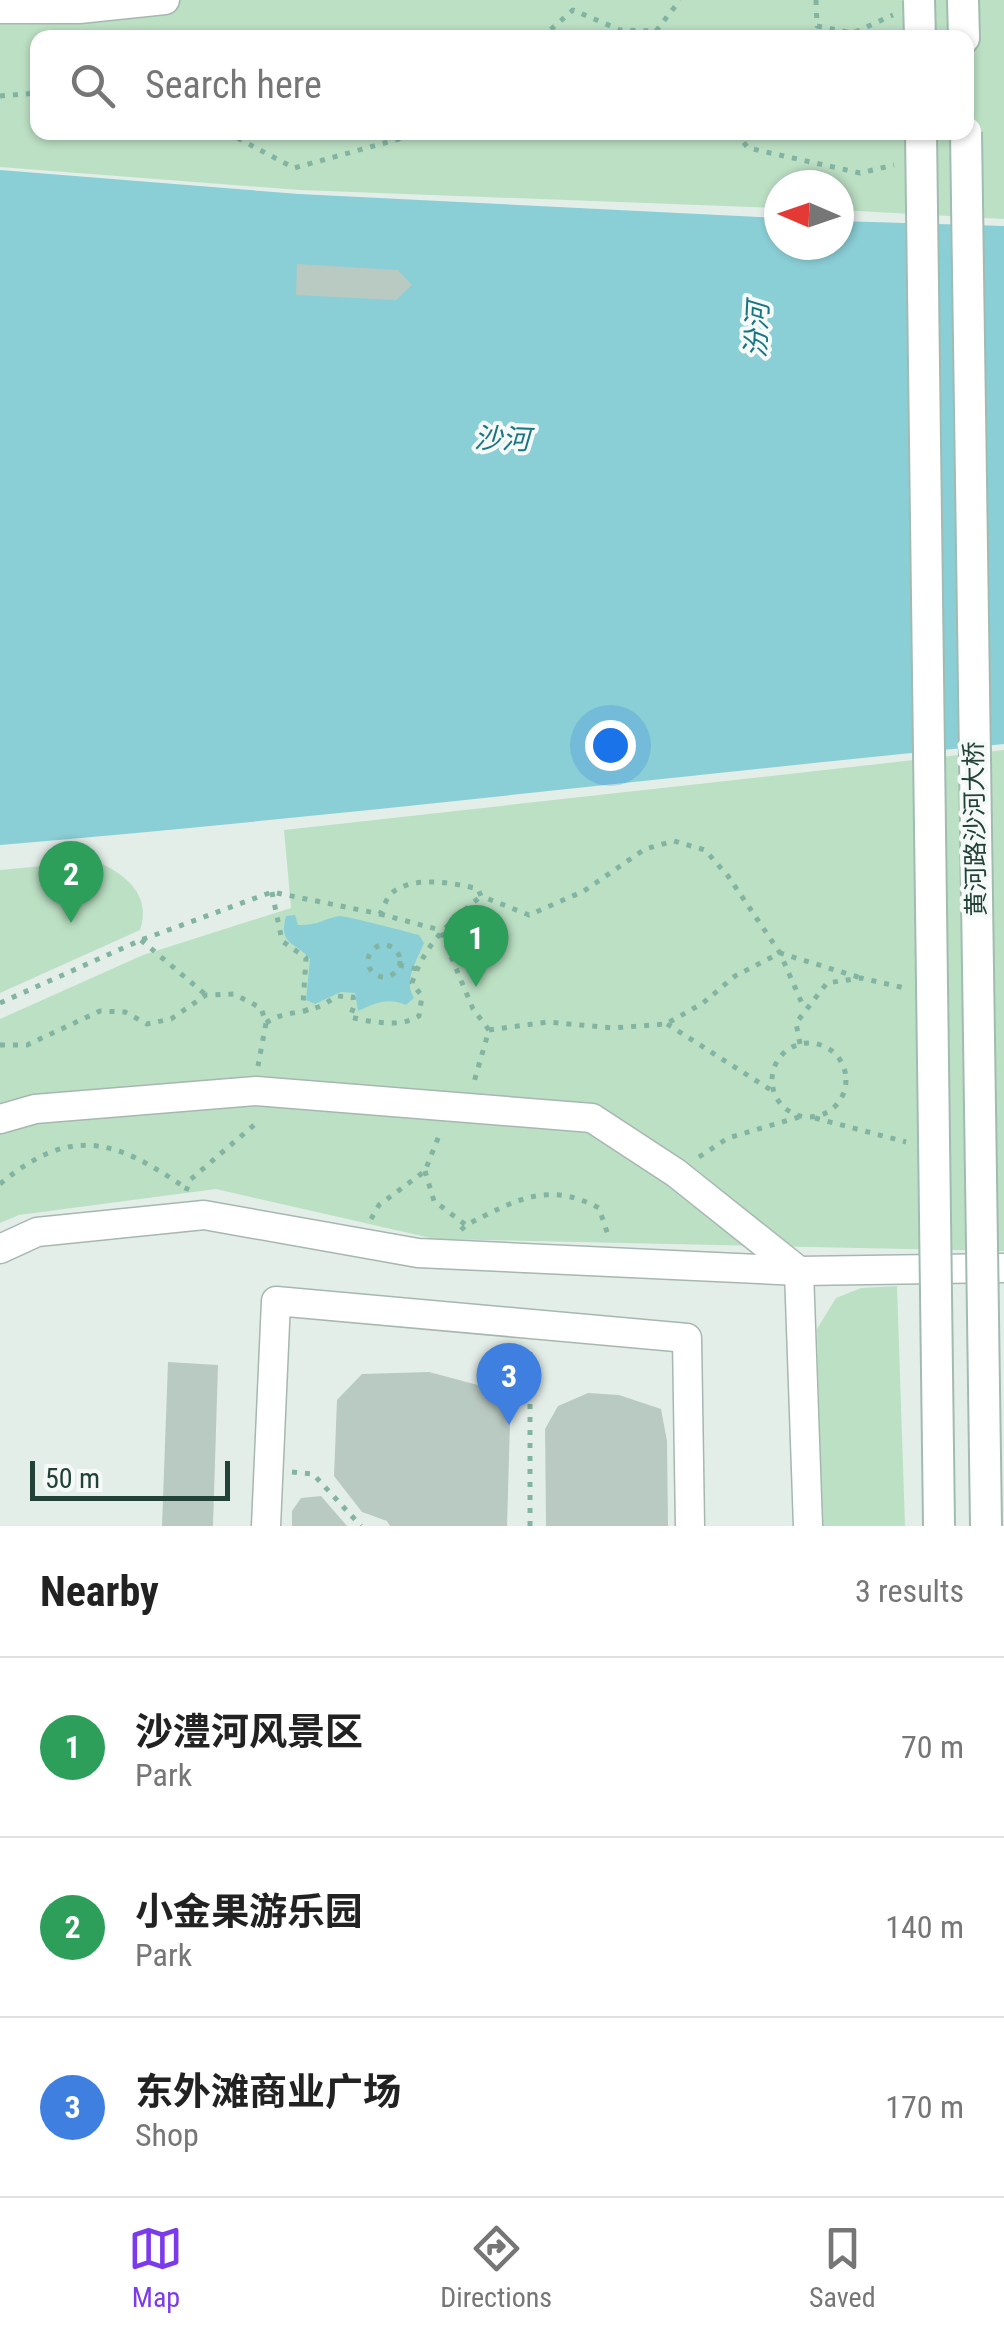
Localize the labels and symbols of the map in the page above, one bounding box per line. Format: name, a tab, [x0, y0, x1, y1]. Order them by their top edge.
north arrow	[764, 170, 854, 260]
water label: 汾河	[739, 296, 775, 359]
water label: 沙河	[473, 422, 536, 457]
your location	[585, 720, 636, 771]
street label: 黄河路沙河大桥	[959, 741, 991, 917]
pin: 2	[38, 840, 104, 923]
pin: 1	[444, 904, 508, 987]
pin: 3	[476, 1342, 542, 1425]
scale bar	[30, 1456, 230, 1500]

